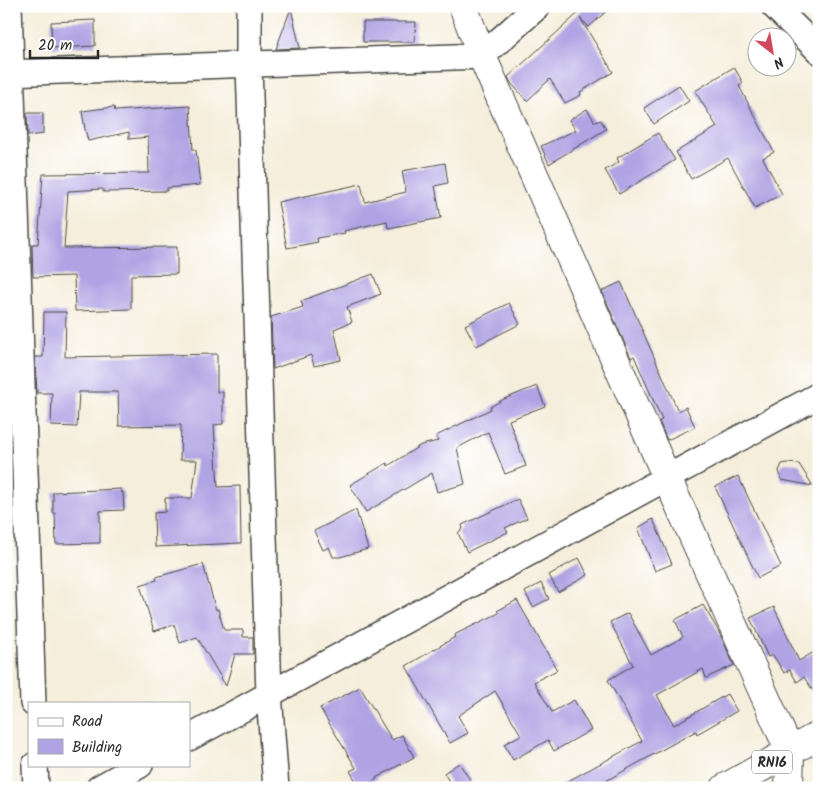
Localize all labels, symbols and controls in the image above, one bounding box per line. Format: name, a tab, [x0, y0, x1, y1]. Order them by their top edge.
scale bar	[30, 28, 98, 60]
north arrow	[748, 28, 798, 78]
text: 20 m	[38, 34, 72, 58]
text: N	[769, 51, 788, 74]
legend	[28, 702, 190, 766]
text: Road	[72, 710, 103, 734]
text: Building	[72, 736, 122, 760]
road number: RN16	[752, 750, 792, 774]

